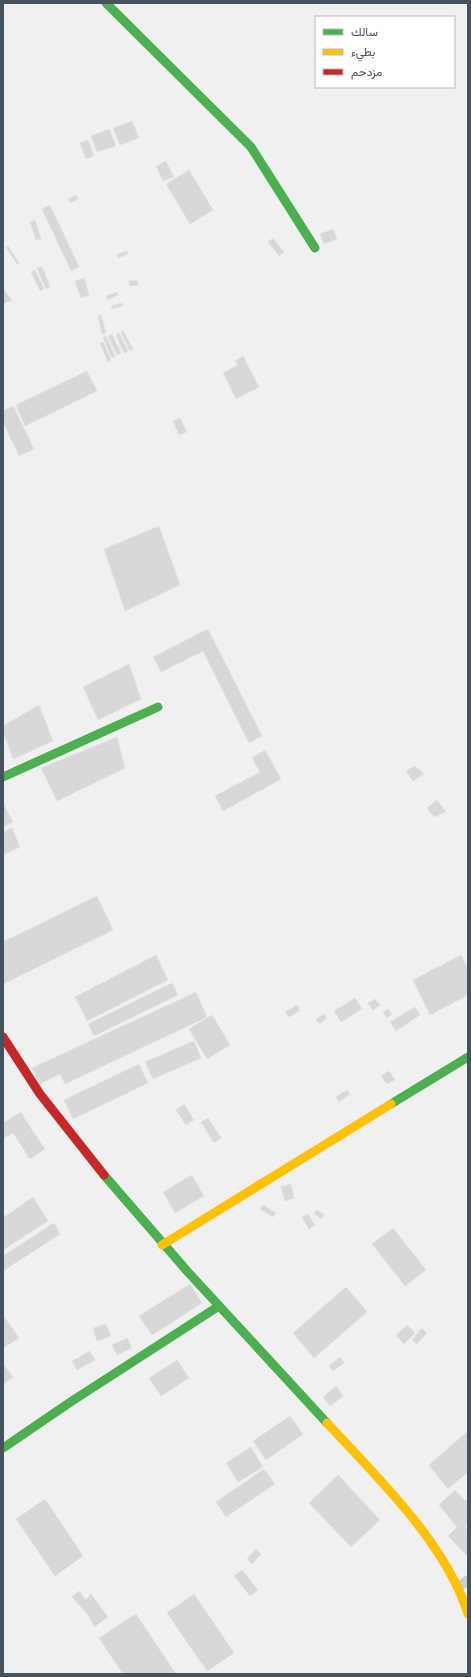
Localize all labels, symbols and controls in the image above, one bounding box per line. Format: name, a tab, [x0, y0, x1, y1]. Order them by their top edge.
legend	[315, 16, 455, 88]
text: سالك	[351, 25, 378, 39]
text: بطيء	[351, 45, 375, 62]
text: مزدحم	[351, 65, 382, 80]

